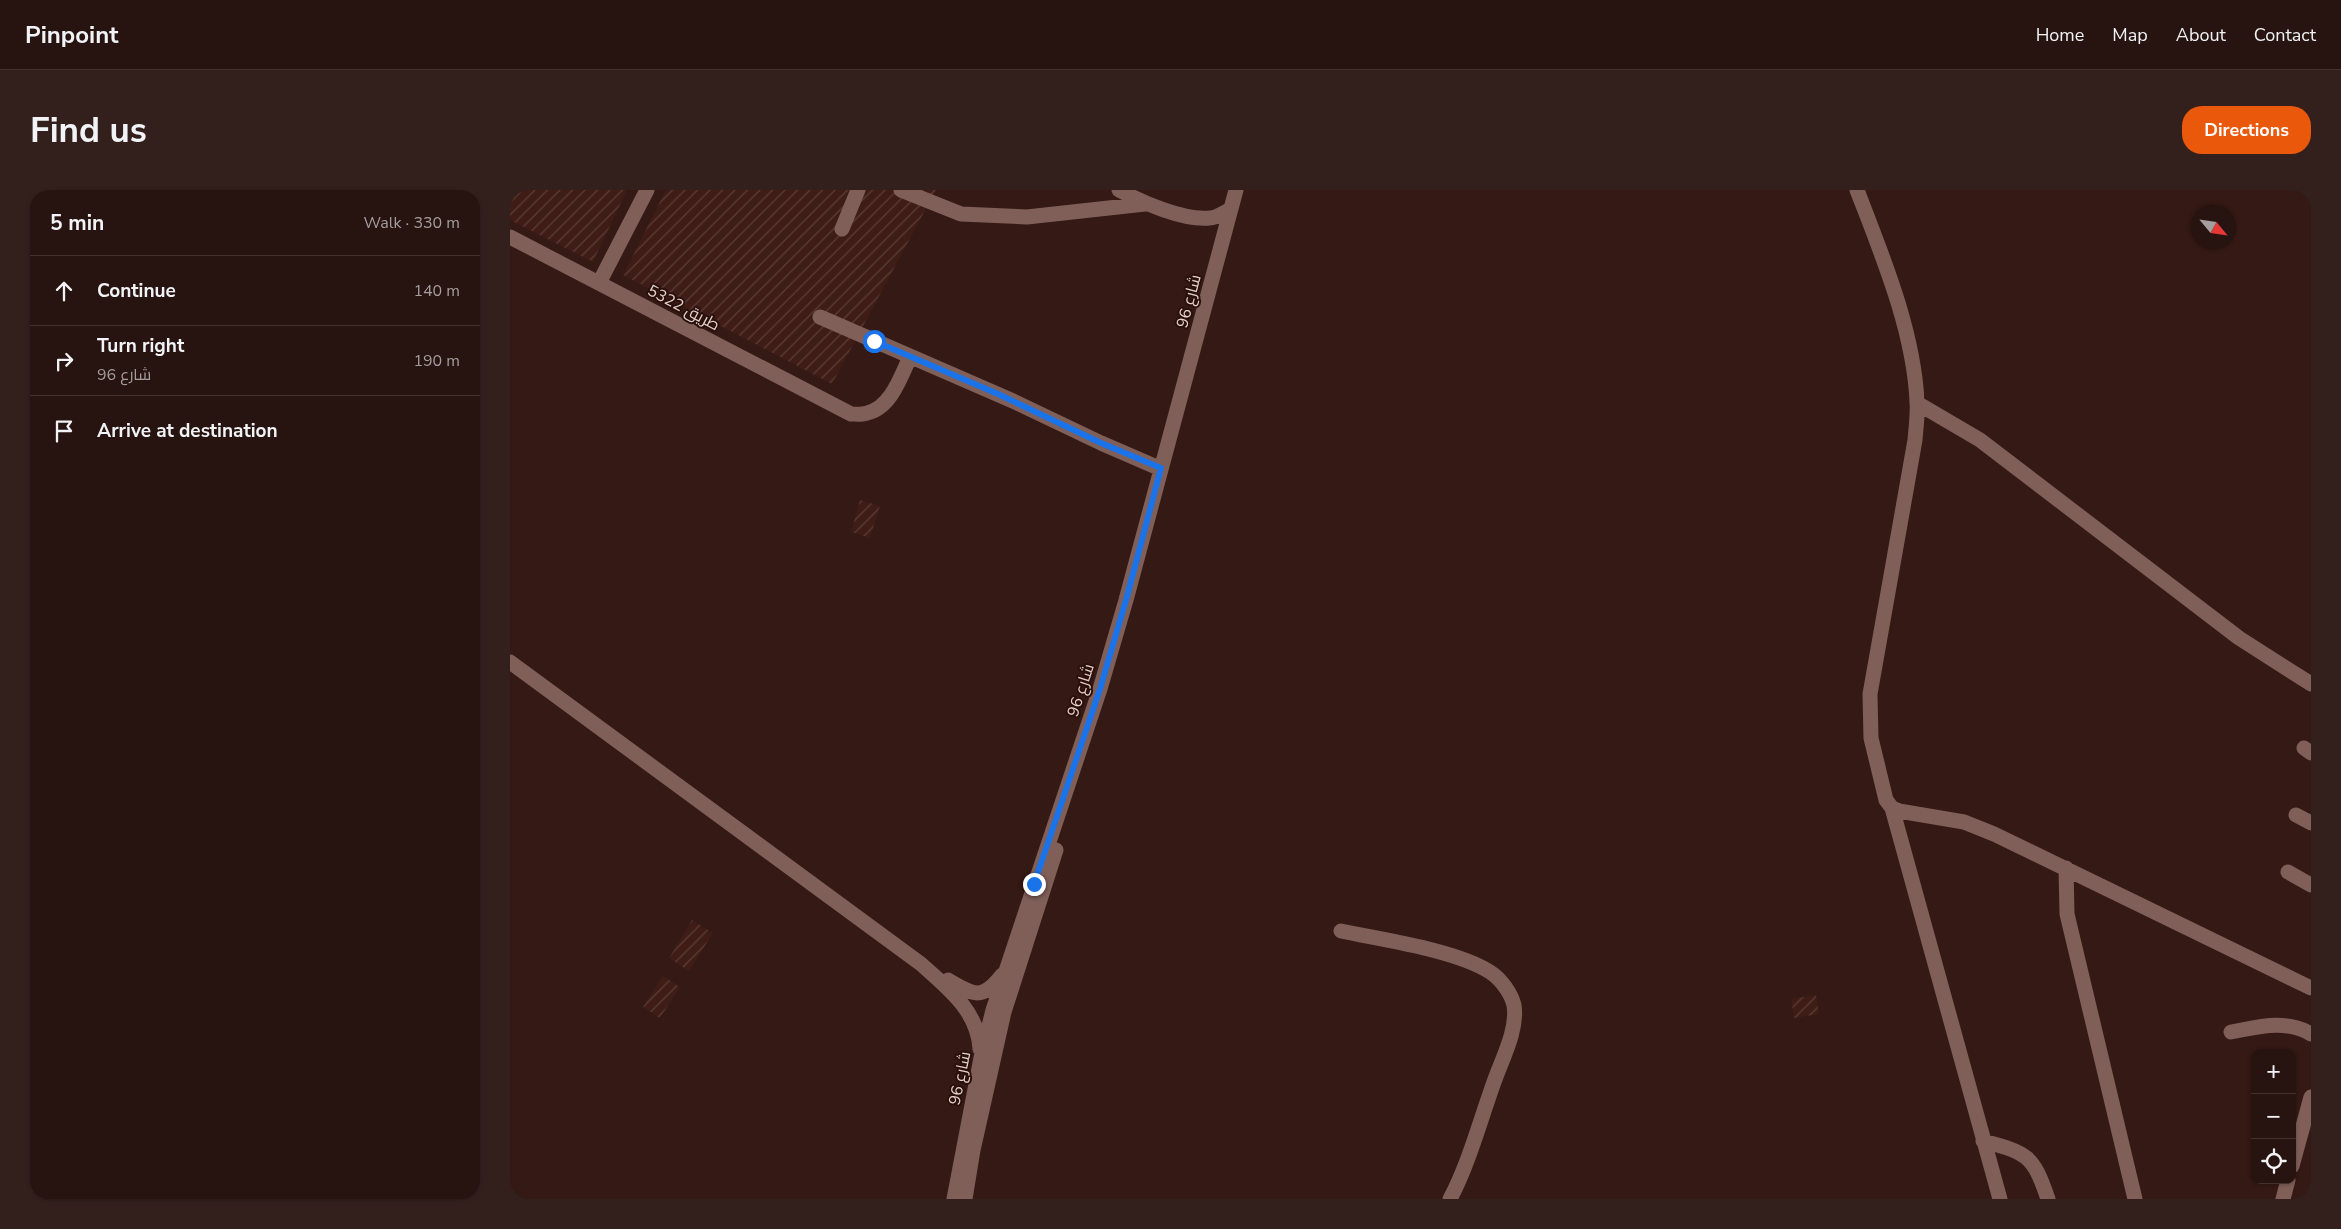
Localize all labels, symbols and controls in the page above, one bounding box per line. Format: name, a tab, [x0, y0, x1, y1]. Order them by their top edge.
text: Pinpoint	[25, 19, 118, 51]
text: Home	[2036, 23, 2084, 47]
text: Map	[2112, 23, 2148, 47]
text: About	[2176, 23, 2226, 47]
text: Contact	[2254, 23, 2316, 47]
button: Directions	[2182, 106, 2311, 154]
text: Find us	[30, 107, 147, 154]
north arrow	[2191, 205, 2236, 250]
text: 5 min	[50, 209, 104, 237]
text: Walk · 330 m	[364, 212, 460, 234]
street label: شارع 96	[1171, 272, 1207, 330]
icon: ahead	[50, 277, 78, 305]
text: Continue	[97, 278, 176, 304]
text: 140 m	[413, 280, 460, 302]
street label: طريق 5322	[643, 280, 724, 336]
route start	[863, 330, 886, 353]
text: Turn right	[97, 333, 184, 359]
icon: right	[50, 347, 78, 375]
text: 190 m	[413, 350, 460, 372]
text: شارع 96	[97, 364, 151, 386]
icon: arrive	[50, 417, 78, 445]
text: Arrive at destination	[97, 418, 278, 444]
street label: شارع 96	[1062, 661, 1100, 720]
route end	[1023, 873, 1046, 896]
street label: شارع 96	[944, 1049, 976, 1107]
map controls	[2251, 1049, 2296, 1184]
button: +	[2251, 1049, 2296, 1094]
button: −	[2251, 1094, 2296, 1139]
button: locate	[2251, 1139, 2296, 1184]

